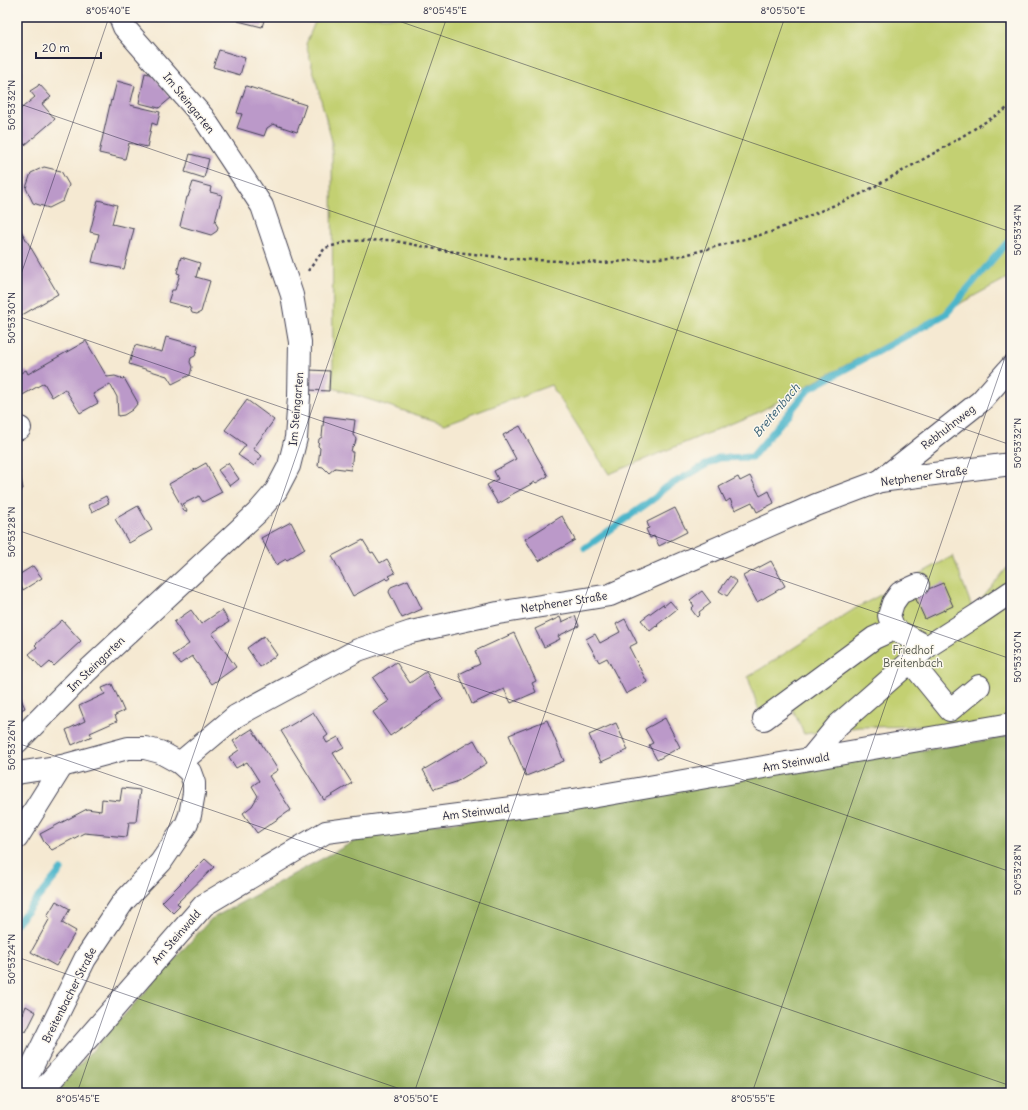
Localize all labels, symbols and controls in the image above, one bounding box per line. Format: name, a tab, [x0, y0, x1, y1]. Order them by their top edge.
text: 8°05'40"E	[86, 4, 130, 17]
text: 8°05'45"E	[423, 4, 467, 17]
text: 8°05'50"E	[761, 4, 806, 17]
scale bar	[36, 34, 101, 60]
text: 20 m	[42, 40, 70, 55]
street label: Im Steingarten	[160, 70, 218, 136]
text: 50°53'32"N	[5, 80, 18, 130]
text: 50°53'34"N	[1011, 205, 1024, 255]
text: 50°53'30"N	[5, 292, 18, 344]
street label: Im Steingarten	[286, 371, 306, 447]
water label: Breitenbach	[749, 379, 803, 440]
street label: Rebhuhnweg	[918, 402, 978, 452]
text: 50°53'32"N	[1011, 418, 1024, 468]
street label: Netphener Straße	[880, 463, 968, 489]
text: 50°53'28"N	[5, 507, 18, 557]
street label: Netphener Straße	[520, 588, 608, 616]
text: 50°53'30"N	[1011, 631, 1024, 683]
street label: Im Steingarten	[64, 633, 128, 695]
park label: Friedhof Breitenbach	[883, 643, 943, 670]
text: 50°53'26"N	[5, 720, 18, 770]
street label: Am Steinwald	[762, 749, 831, 775]
street label: Am Steinwald	[442, 801, 511, 823]
text: 50°53'28"N	[1011, 845, 1024, 895]
street label: Am Steinwald	[149, 907, 204, 967]
text: 50°53'24"N	[5, 934, 18, 984]
street label: Breitenbacher Straße	[39, 945, 99, 1045]
text: 8°05'45"E	[56, 1092, 100, 1105]
text: 8°05'50"E	[394, 1092, 439, 1105]
text: 8°05'55"E	[731, 1092, 775, 1105]

